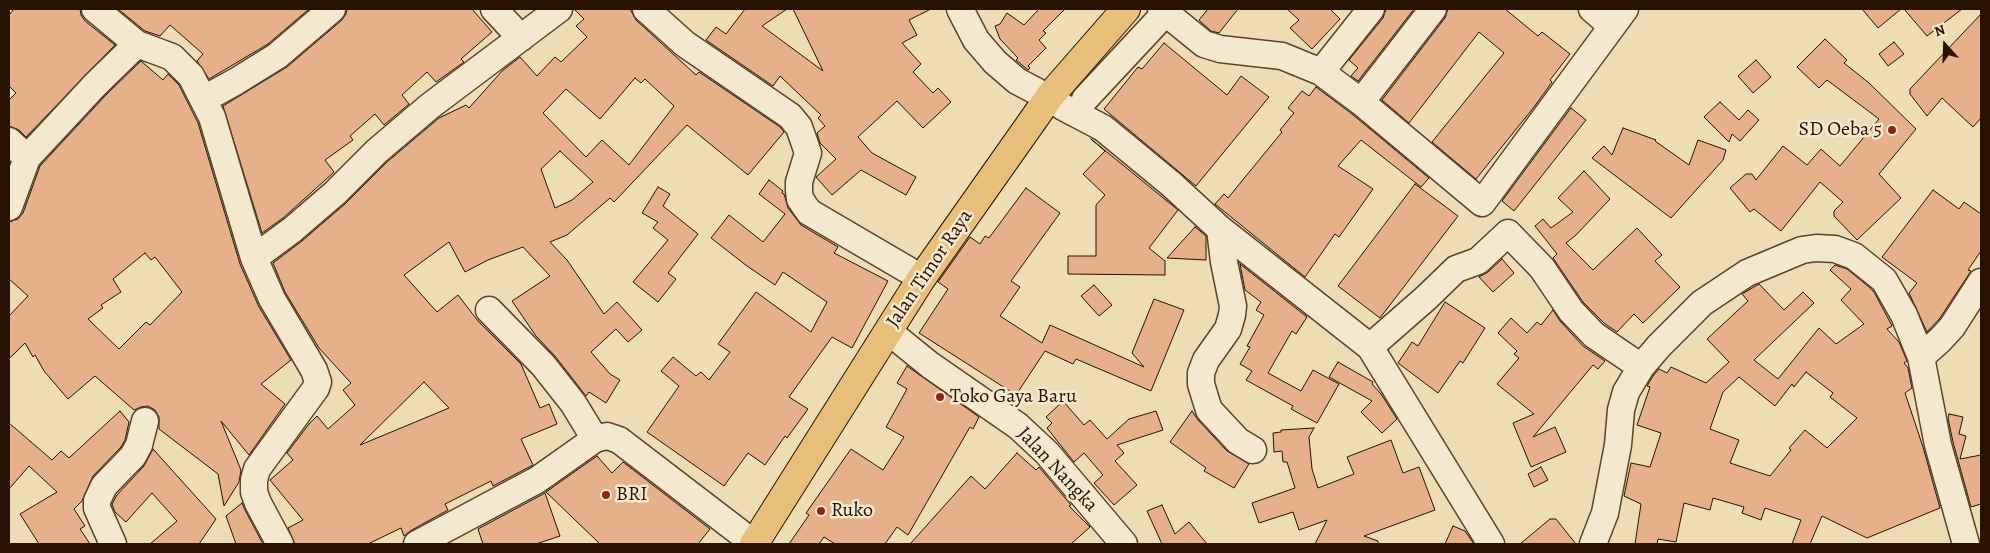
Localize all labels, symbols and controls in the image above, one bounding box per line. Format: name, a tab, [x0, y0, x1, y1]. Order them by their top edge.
north arrow	[1920, 20, 1970, 70]
text: N	[1932, 20, 1948, 41]
place label: SD Oeba 5	[1799, 118, 1882, 142]
marker: SD Oeba 5	[1886, 124, 1898, 136]
street label: Jalan Timor Raya	[882, 205, 978, 333]
place label: Toko Gaya Baru	[950, 385, 1077, 409]
marker: Toko Gaya Baru	[934, 391, 946, 403]
street label: Jalan Nangka	[1012, 422, 1102, 518]
place label: BRI	[616, 483, 647, 507]
marker: BRI	[600, 489, 612, 501]
place label: Ruko	[831, 499, 873, 523]
marker: Ruko	[815, 505, 827, 517]

